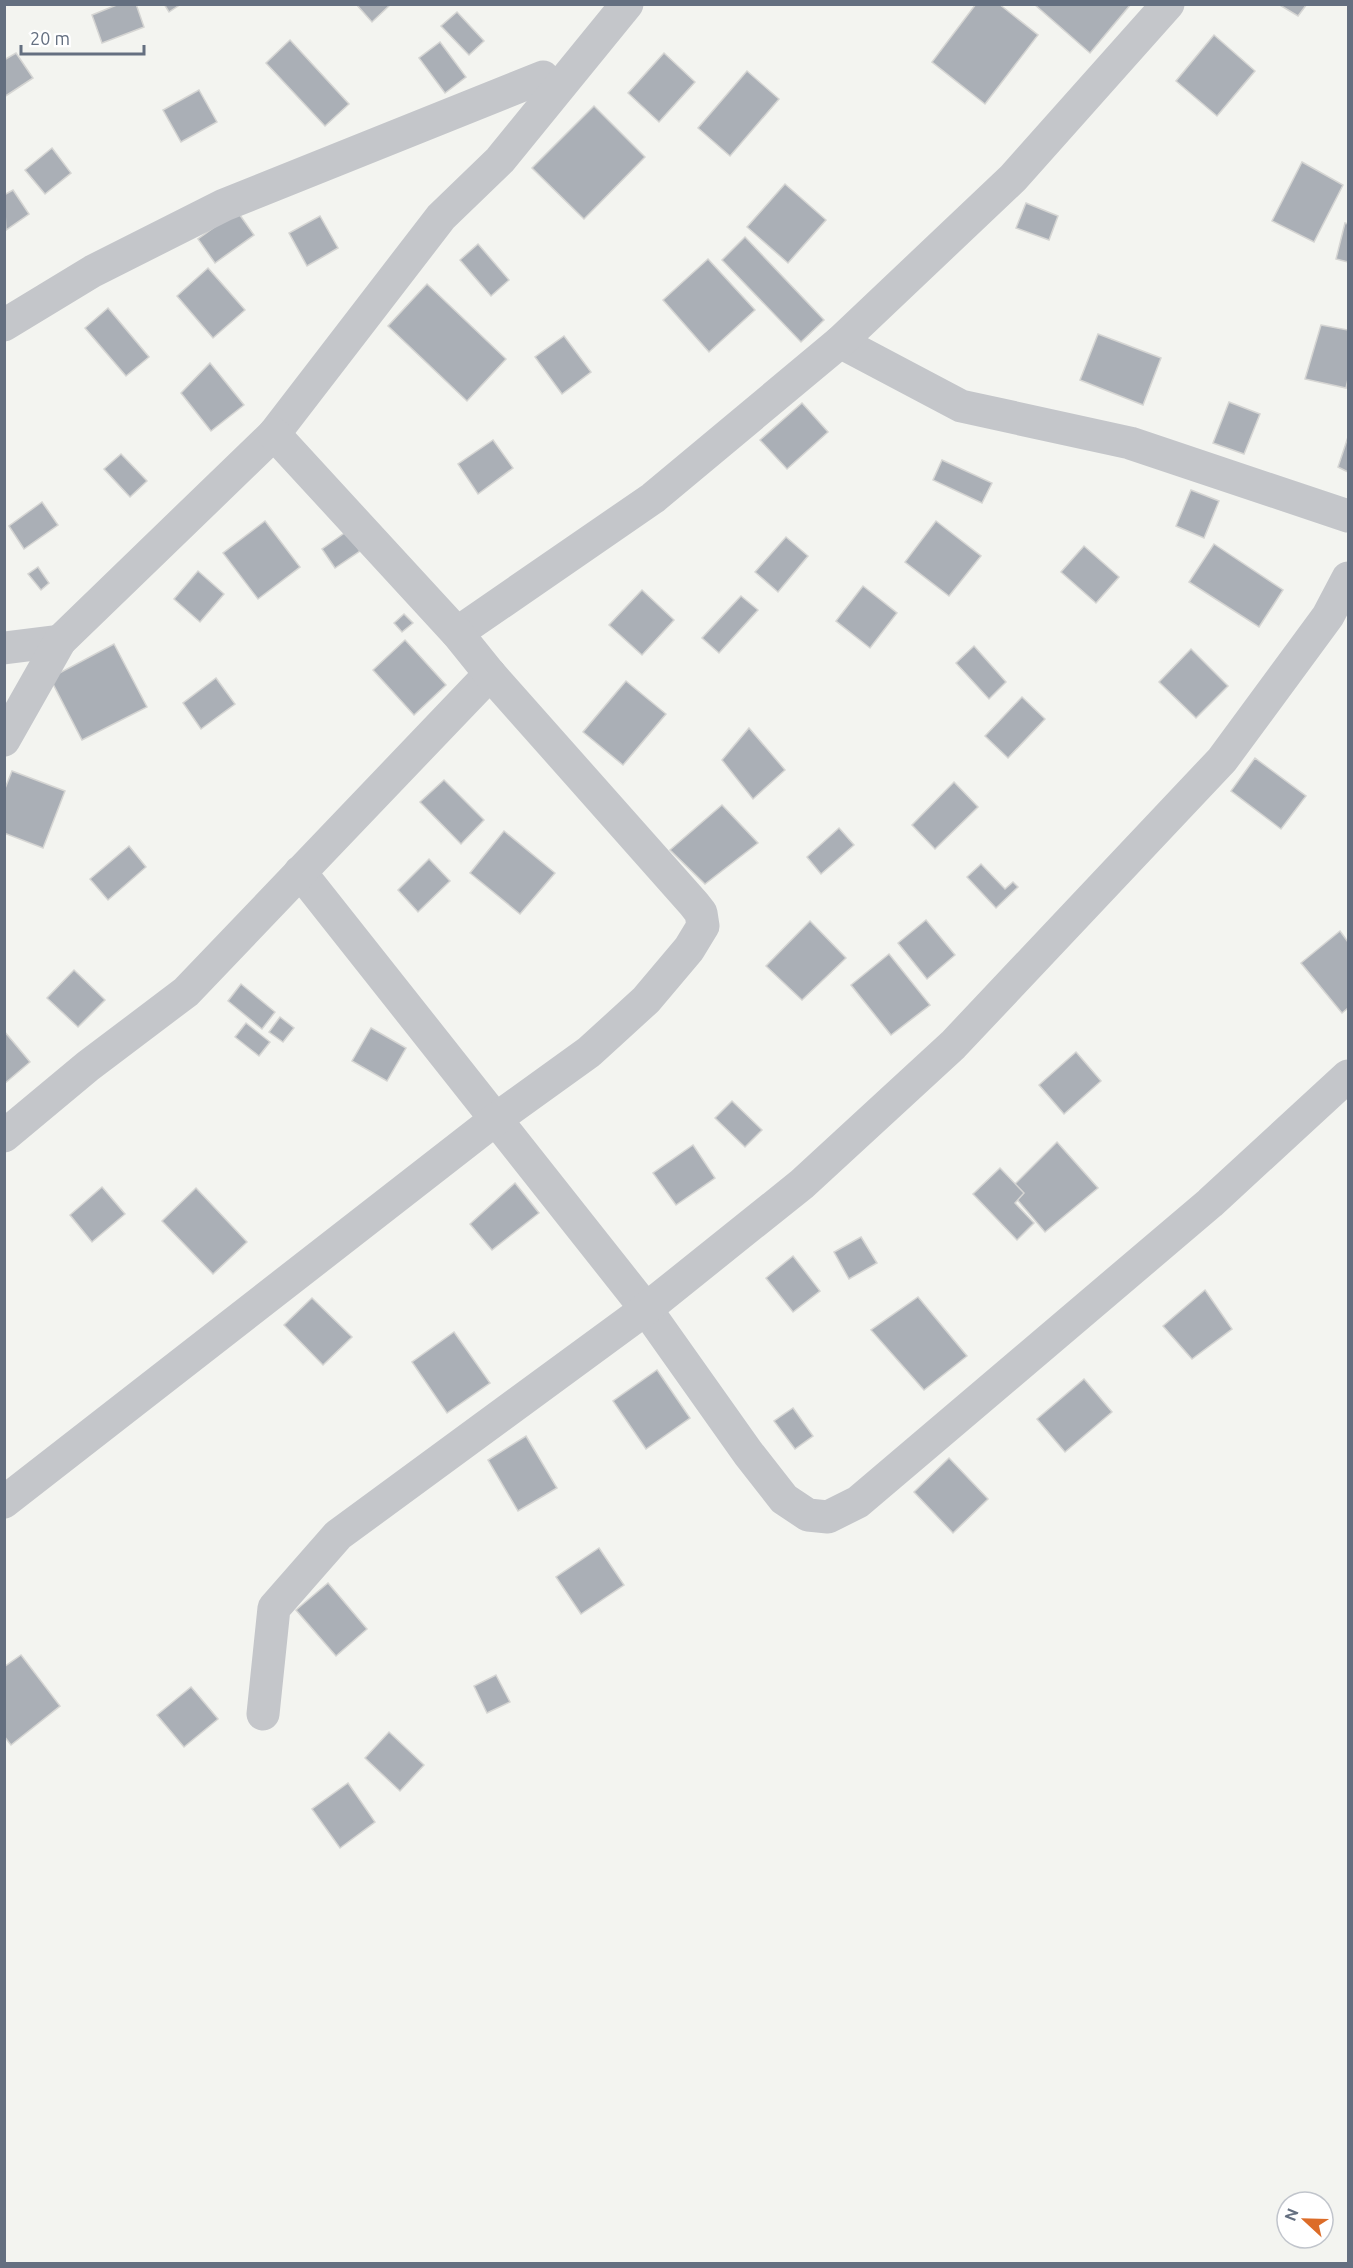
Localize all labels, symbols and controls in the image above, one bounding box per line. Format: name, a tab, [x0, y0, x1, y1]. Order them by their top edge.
scale bar	[21, 18, 144, 56]
text: 20 m	[30, 28, 70, 48]
north arrow	[1275, 2190, 1335, 2250]
text: N	[1281, 2205, 1302, 2223]

